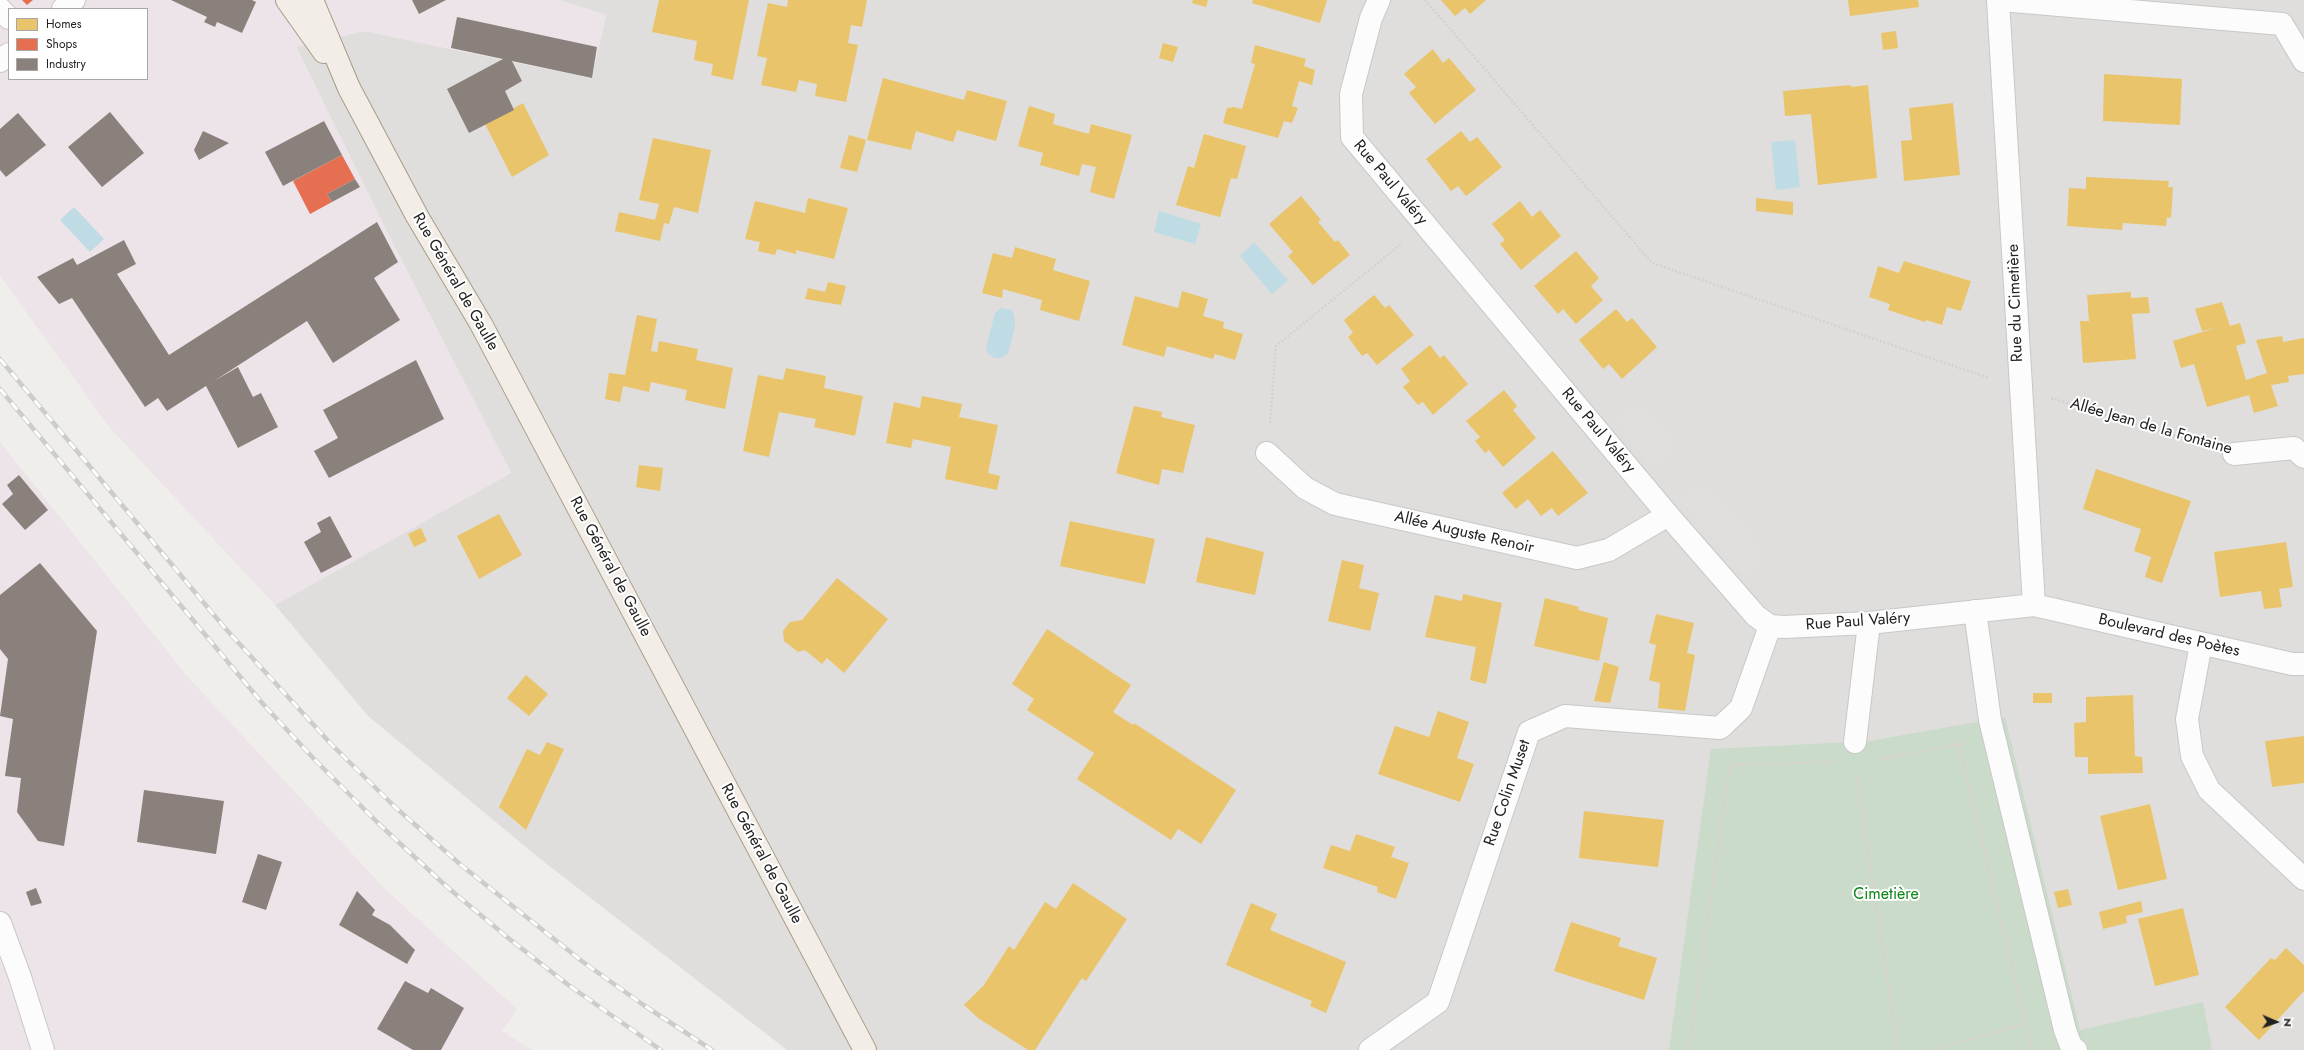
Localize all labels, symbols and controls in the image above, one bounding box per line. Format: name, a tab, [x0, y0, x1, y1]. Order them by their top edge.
legend	[8, 8, 148, 80]
text: Homes	[46, 15, 82, 33]
text: Shops	[46, 35, 77, 53]
text: Industry	[46, 55, 86, 73]
street label: Rue Paul Valéry	[1349, 137, 1431, 229]
street label: Rue Général de Gaulle	[408, 210, 502, 354]
street label: Rue du Cimetière	[2004, 244, 2028, 362]
street label: Rue Paul Valéry	[1557, 385, 1639, 477]
street label: Allée Jean de la Fontaine	[2068, 395, 2234, 459]
street label: Rue Général de Gaulle	[565, 494, 655, 640]
street label: Allée Auguste Renoir	[1392, 508, 1536, 558]
street label: Rue Paul Valéry	[1805, 609, 1911, 635]
street label: Boulevard des Poètes	[2097, 610, 2241, 662]
street label: Rue Colin Muset	[1481, 737, 1535, 849]
street label: Rue Général de Gaulle	[716, 781, 806, 927]
park label: Cimetière	[1853, 885, 1919, 905]
north arrow	[2256, 1002, 2296, 1042]
text: N	[2280, 1018, 2296, 1027]

